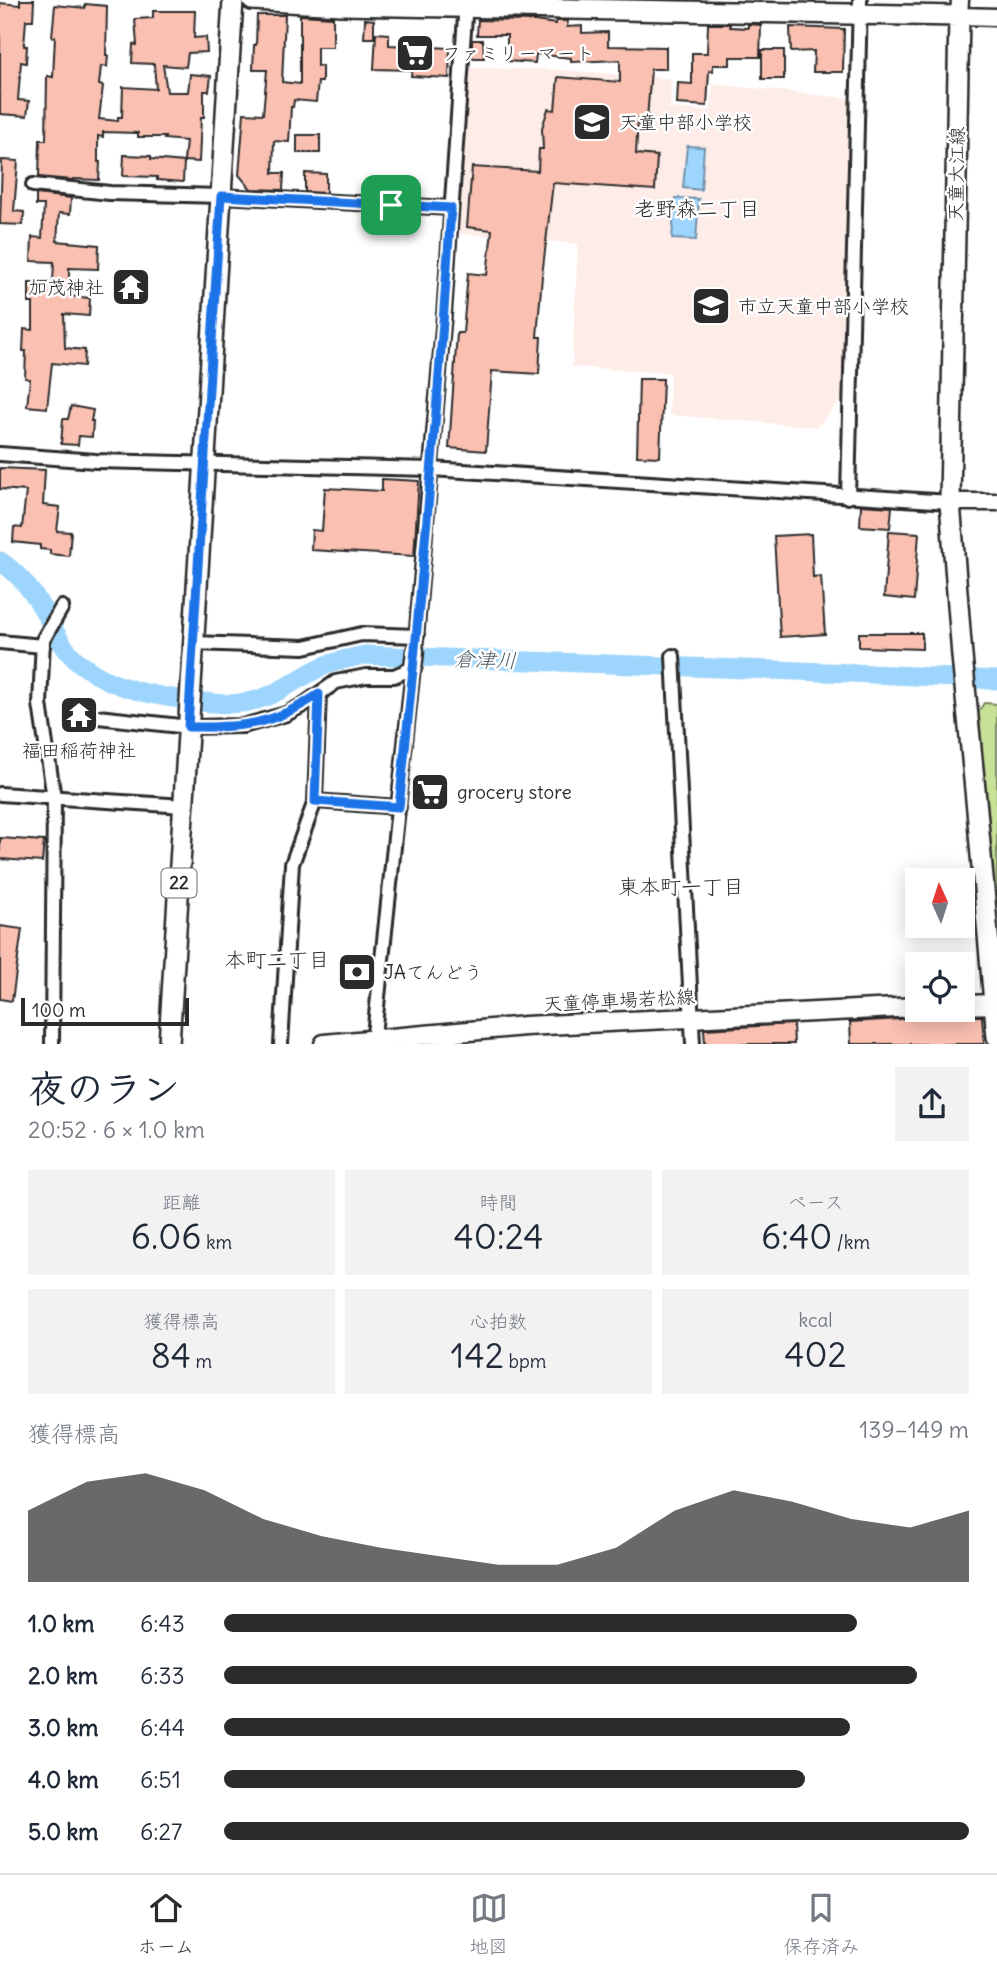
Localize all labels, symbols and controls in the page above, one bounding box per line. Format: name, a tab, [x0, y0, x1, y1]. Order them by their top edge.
supermarket icon: ファミリーマート	[394, 32, 436, 74]
place label: ファミリーマート	[442, 41, 594, 65]
school or university icon: 天童中部小学校	[571, 101, 613, 143]
place label: 天童中部小学校	[619, 110, 752, 134]
street label: 天童大江線	[943, 126, 969, 222]
pin	[361, 175, 421, 235]
icon: arrive	[372, 186, 410, 224]
district label: 老野森二丁目	[634, 195, 760, 222]
temple icon: 加茂神社	[110, 266, 152, 308]
place label: 加茂神社	[28, 275, 104, 299]
school or university icon: 市立天童中部小学校	[690, 285, 732, 327]
place label: 市立天童中部小学校	[738, 294, 909, 318]
water label: 倉津川	[453, 645, 517, 674]
temple icon: 福田稲荷神社	[58, 694, 100, 736]
place label: 福田稲荷神社	[22, 738, 136, 762]
supermarket icon: grocery store	[409, 771, 451, 813]
place label: grocery store	[457, 780, 572, 804]
road number: 22	[162, 868, 196, 898]
north arrow	[905, 868, 975, 938]
map controls	[905, 868, 975, 1022]
district label: 東本町一丁目	[618, 873, 744, 900]
district label: 本町二丁目	[225, 946, 330, 973]
bank icon: JAてんどう	[336, 951, 378, 993]
button: locate	[905, 952, 975, 1022]
place label: JAてんどう	[384, 960, 482, 984]
street label: 天童停車場若松線	[542, 984, 696, 1016]
scale bar	[21, 994, 189, 1026]
text: 100 m	[32, 998, 86, 1022]
text: 夜のラン	[28, 1065, 180, 1112]
button: share	[895, 1067, 969, 1141]
text: 20:52 · 6 × 1.0 km	[28, 1115, 205, 1144]
text: 距離	[162, 1190, 201, 1214]
text: 時間	[479, 1190, 518, 1214]
text: ペース	[788, 1190, 843, 1214]
text: 6.06	[131, 1214, 201, 1258]
text: 40:24	[453, 1214, 544, 1258]
text: 6:40	[761, 1214, 832, 1258]
text: km	[201, 1230, 232, 1254]
text: /km	[832, 1230, 870, 1254]
text: kcal	[798, 1308, 833, 1332]
text: 獲得標高	[143, 1309, 220, 1333]
text: 心拍数	[470, 1309, 527, 1333]
text: 402	[784, 1332, 847, 1376]
text: 84	[151, 1333, 191, 1377]
text: 142	[451, 1333, 504, 1377]
text: m	[191, 1349, 212, 1373]
text: bpm	[504, 1349, 546, 1373]
text: 139–149 m	[859, 1415, 969, 1444]
text: 獲得標高	[28, 1419, 120, 1448]
text: 1.0 km	[28, 1609, 94, 1638]
text: 6:43	[140, 1609, 185, 1638]
text: 2.0 km	[28, 1661, 98, 1690]
text: 6:33	[140, 1661, 185, 1690]
text: 3.0 km	[28, 1713, 98, 1742]
text: 6:44	[140, 1713, 185, 1742]
text: 4.0 km	[28, 1765, 99, 1794]
text: 6:51	[140, 1765, 181, 1794]
text: 5.0 km	[28, 1817, 99, 1846]
text: 6:27	[140, 1817, 182, 1846]
tab: ホーム	[138, 1889, 194, 1958]
tab: 地図	[470, 1889, 508, 1958]
tab: 保存済み	[783, 1889, 859, 1958]

